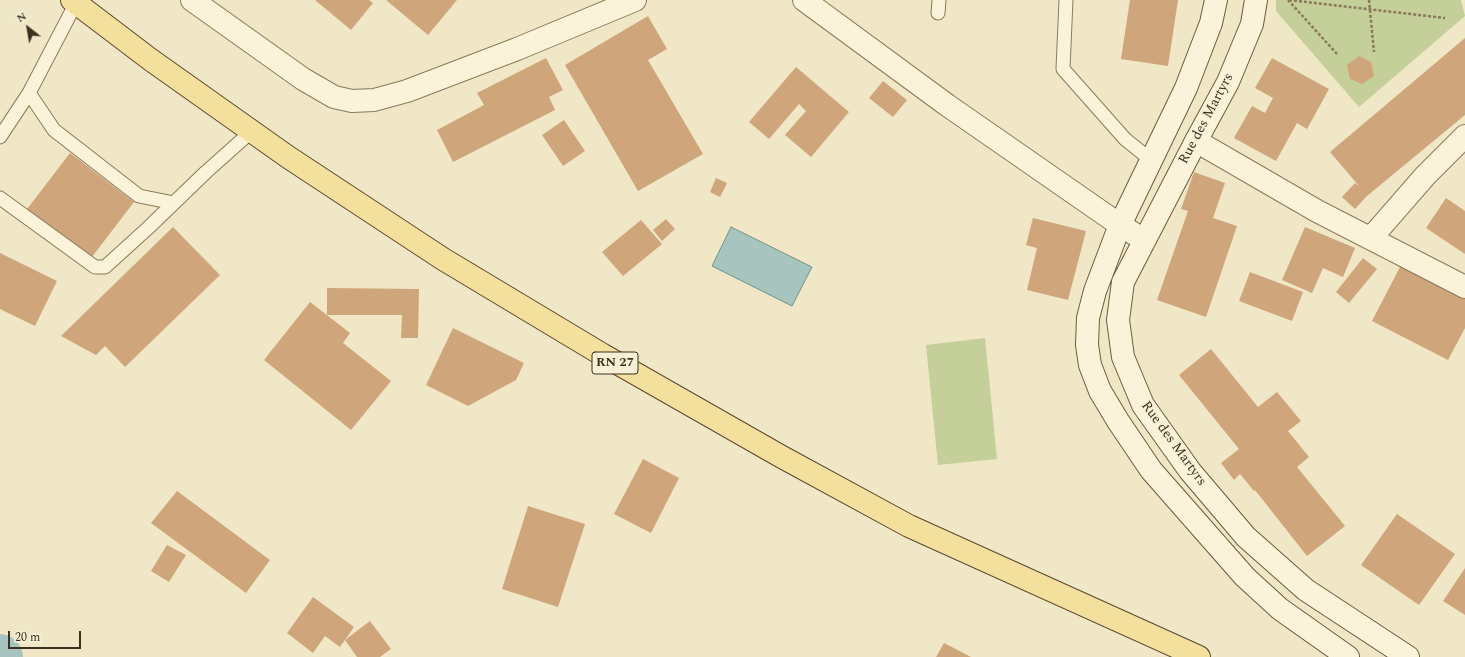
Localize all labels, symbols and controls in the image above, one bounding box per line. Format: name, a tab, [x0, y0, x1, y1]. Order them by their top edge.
north arrow	[8, 8, 48, 48]
text: N	[13, 8, 30, 27]
street label: Rue des Martyrs	[1176, 71, 1238, 167]
road number: RN 27	[592, 352, 638, 374]
street label: Rue des Martyrs	[1137, 398, 1209, 490]
scale bar	[10, 623, 83, 649]
text: 20 m	[15, 628, 40, 647]

